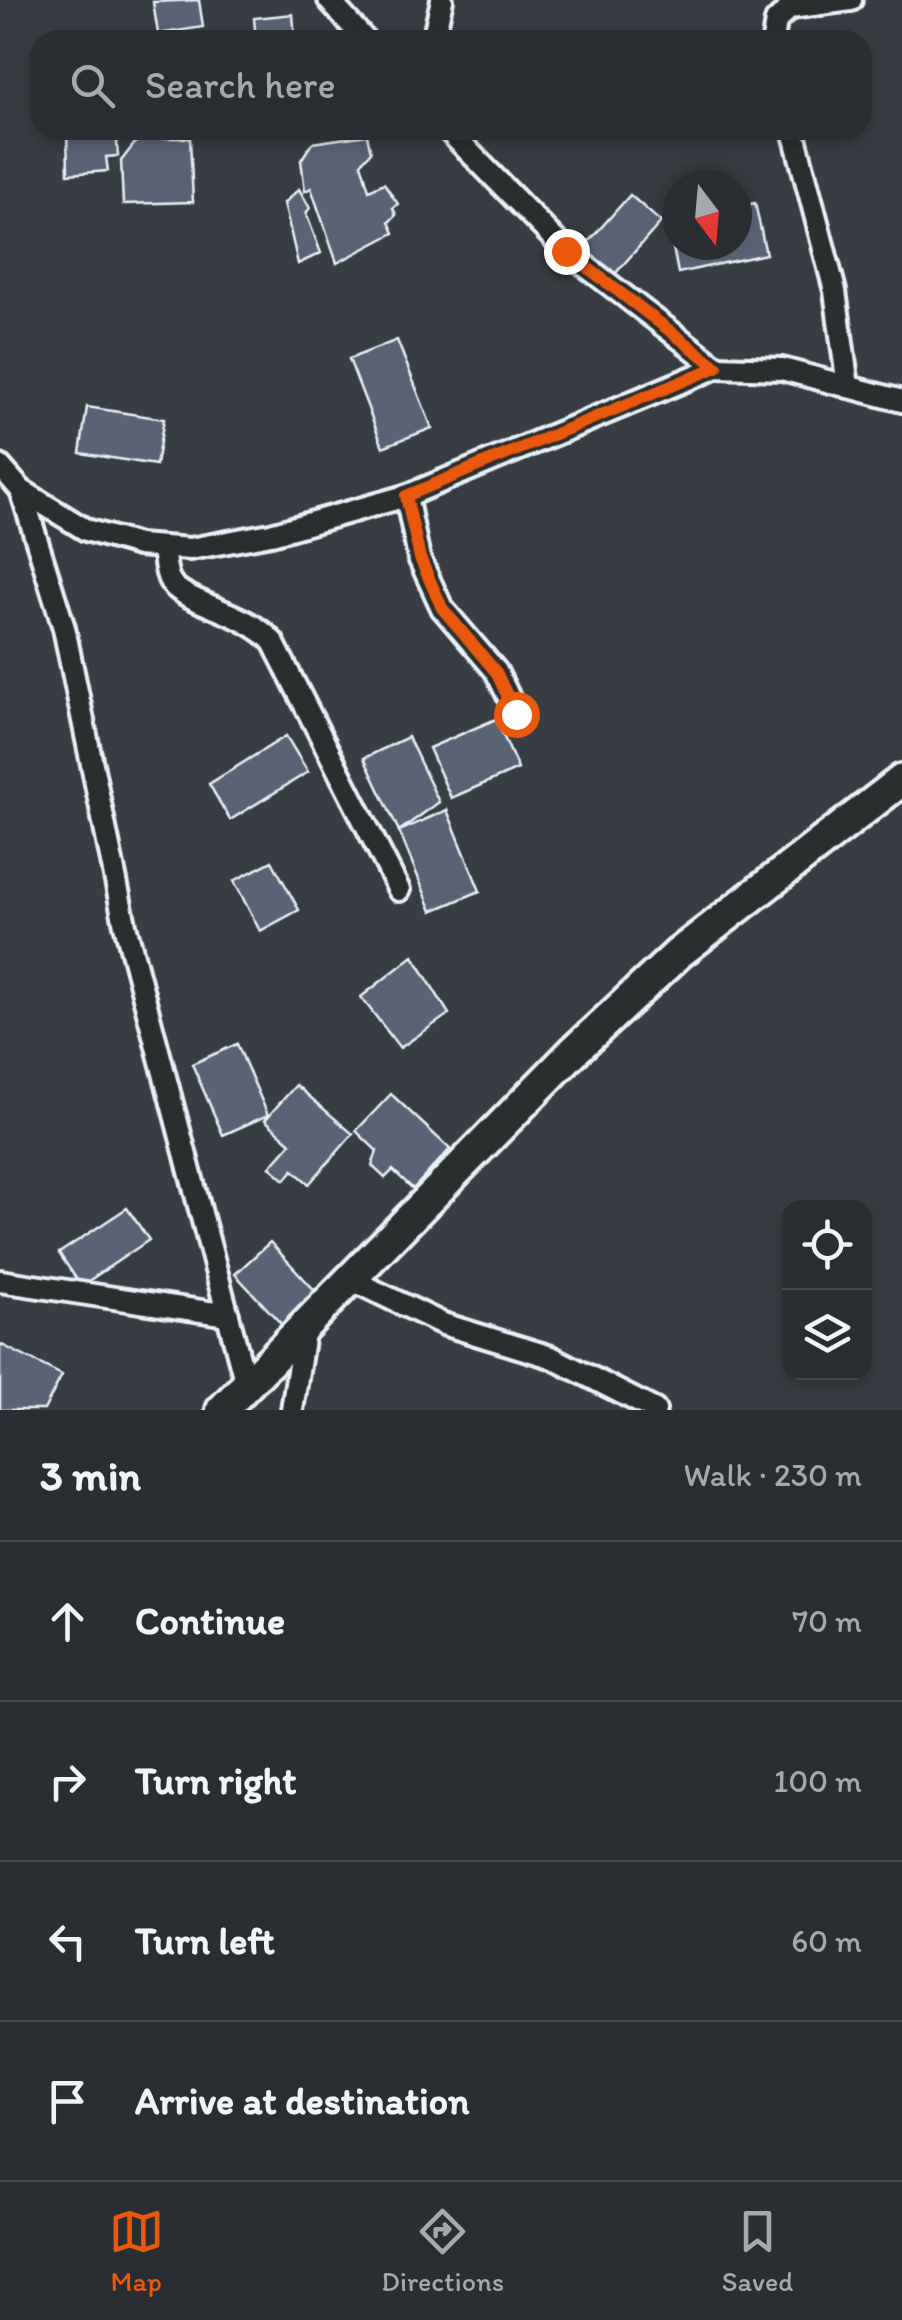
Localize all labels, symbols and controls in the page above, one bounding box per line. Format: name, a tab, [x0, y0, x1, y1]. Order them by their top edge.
search box	[30, 30, 872, 140]
icon: search	[65, 58, 120, 113]
text: Search here	[145, 62, 336, 108]
north arrow	[662, 170, 752, 260]
route end	[544, 229, 590, 275]
route start	[494, 692, 540, 738]
map controls	[782, 1200, 872, 1380]
button: locate	[782, 1200, 872, 1290]
button: layers	[782, 1290, 872, 1380]
text: 3 min	[40, 1450, 141, 1501]
text: Walk · 230 m	[684, 1456, 862, 1494]
icon: ahead	[40, 1594, 95, 1649]
text: Continue	[135, 1598, 285, 1644]
text: 70 m	[792, 1602, 862, 1640]
icon: right	[40, 1754, 95, 1809]
text: Turn right	[135, 1758, 297, 1804]
text: 100 m	[774, 1762, 862, 1800]
icon: left	[40, 1914, 95, 1969]
text: Turn left	[135, 1918, 275, 1964]
text: 60 m	[791, 1922, 862, 1960]
icon: arrive	[40, 2074, 95, 2129]
text: Arrive at destination	[135, 2078, 470, 2124]
tab: Map	[109, 2204, 164, 2298]
tab: Directions	[381, 2204, 504, 2298]
tab: Saved	[722, 2204, 793, 2298]

